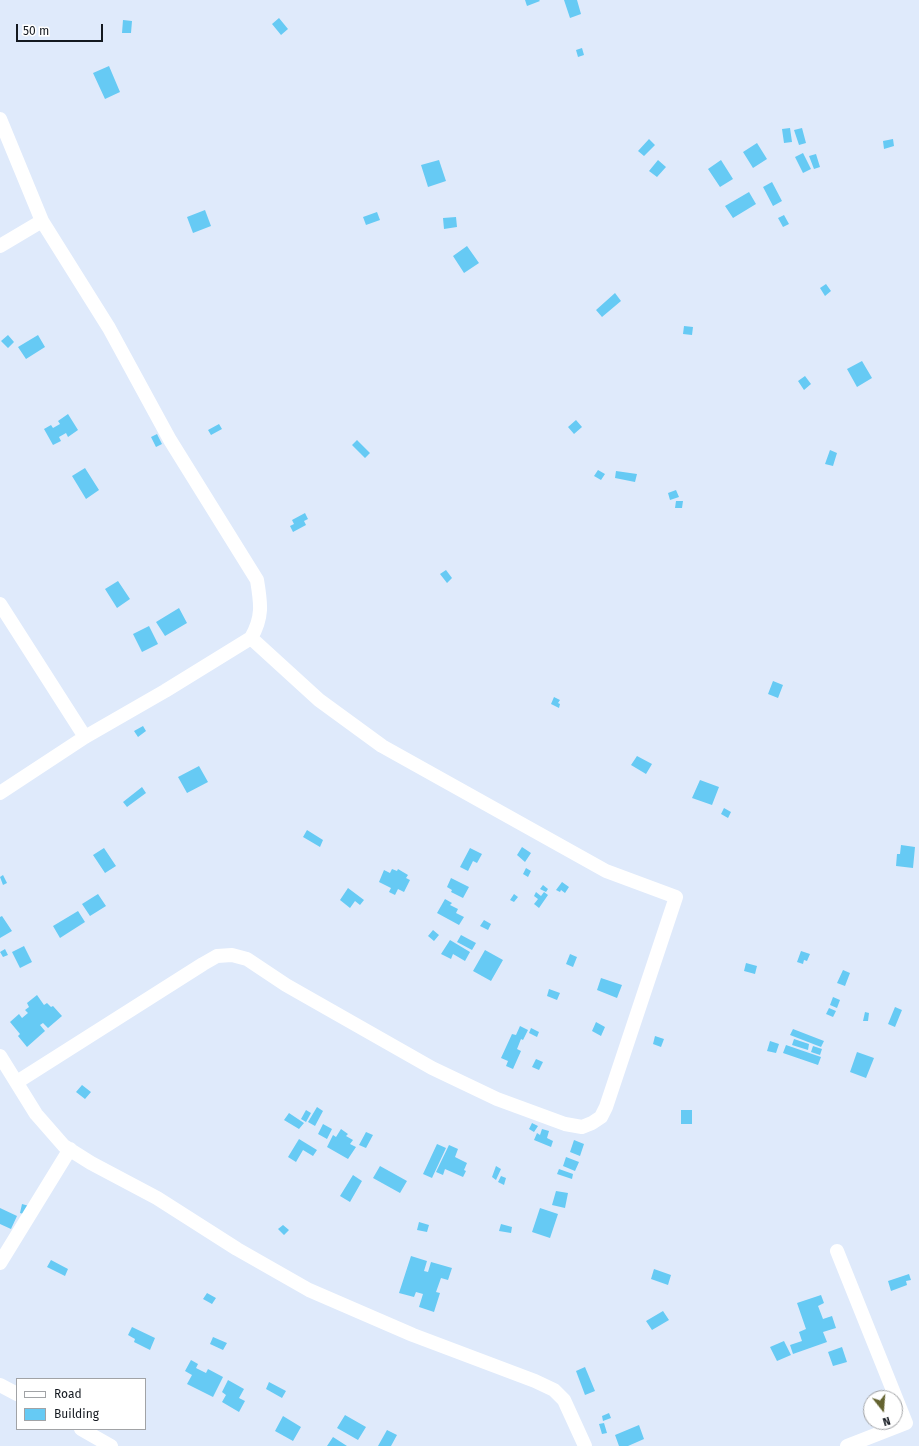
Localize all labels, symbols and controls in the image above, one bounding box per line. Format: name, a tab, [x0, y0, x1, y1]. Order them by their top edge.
scale bar	[18, 16, 105, 42]
text: 50 m	[23, 24, 49, 38]
legend	[16, 1378, 146, 1430]
text: Road	[54, 1387, 82, 1401]
north arrow	[863, 1390, 903, 1430]
text: Building	[54, 1407, 99, 1421]
text: N	[881, 1414, 892, 1428]

